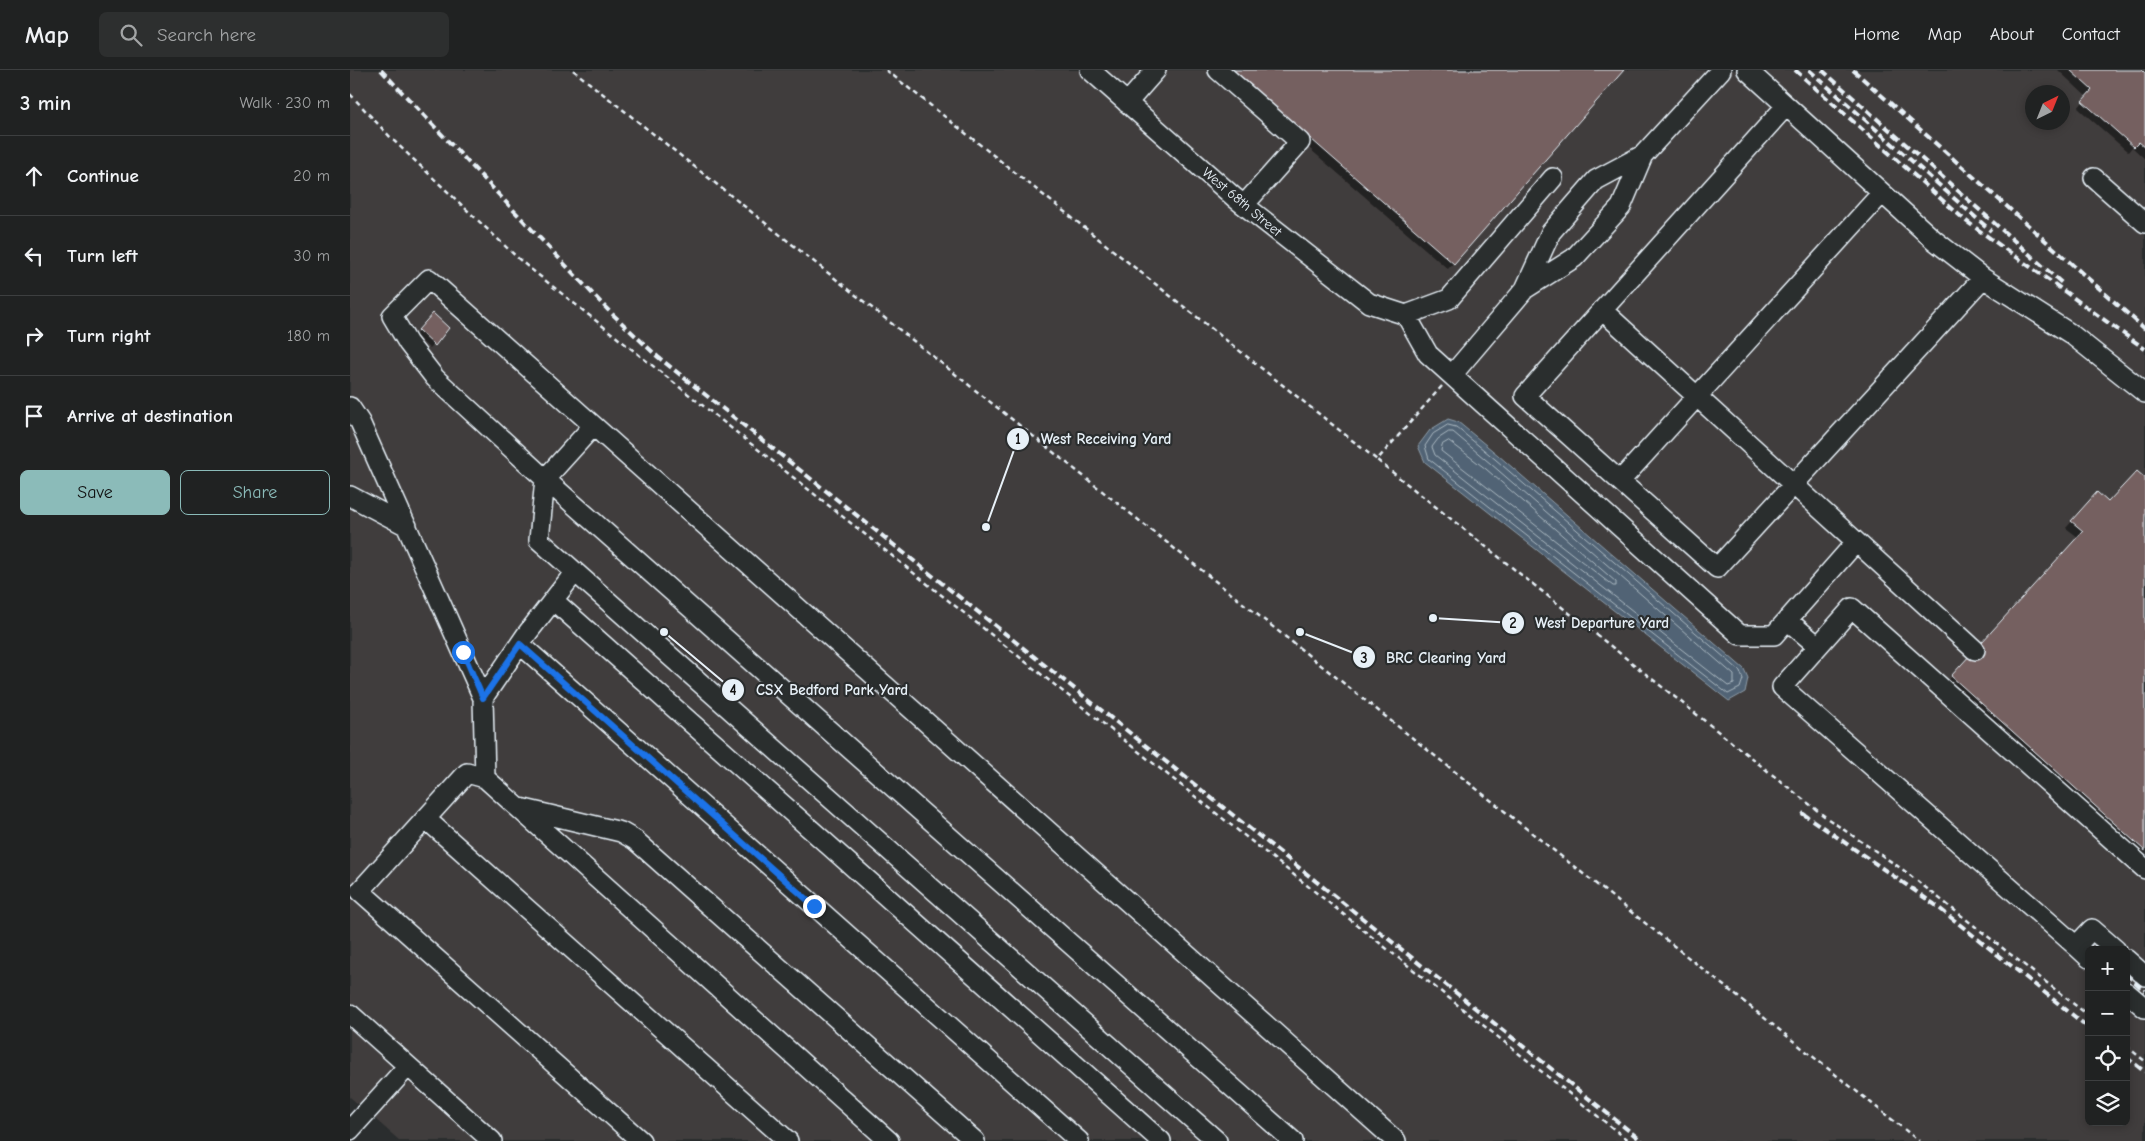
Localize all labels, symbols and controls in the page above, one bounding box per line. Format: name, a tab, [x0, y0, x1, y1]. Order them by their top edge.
search box	[99, 12, 449, 57]
text: Map	[25, 21, 69, 49]
icon: search	[117, 21, 145, 49]
text: Search here	[157, 24, 256, 46]
text: Home	[1853, 24, 1900, 45]
text: Map	[1928, 24, 1962, 45]
text: About	[1990, 24, 2034, 45]
text: Contact	[2062, 24, 2120, 45]
north arrow	[2025, 85, 2070, 130]
text: 3 min	[20, 91, 71, 115]
text: Walk · 230 m	[239, 94, 330, 112]
icon: ahead	[20, 162, 48, 190]
street label: West 68th Street	[1199, 164, 1286, 241]
text: Continue	[67, 165, 139, 187]
text: 20 m	[293, 167, 330, 185]
icon: left	[20, 242, 48, 270]
text: Turn left	[67, 245, 138, 267]
text: 30 m	[294, 247, 330, 265]
icon: right	[20, 322, 48, 350]
text: Turn right	[67, 325, 151, 347]
text: 180 m	[287, 327, 330, 345]
icon: arrive	[20, 402, 48, 430]
text: Arrive at destination	[67, 405, 233, 427]
callout: West Receiving Yard	[1006, 424, 1182, 454]
text: 1	[1015, 430, 1021, 448]
text: West Receiving Yard	[1041, 430, 1171, 448]
button: Save	[20, 470, 170, 515]
button: Share	[180, 470, 330, 515]
callout: West Departure Yard	[1500, 608, 1679, 638]
text: 2	[1509, 614, 1517, 632]
text: West Departure Yard	[1535, 614, 1669, 632]
route start	[452, 641, 475, 664]
callout: BRC Clearing Yard	[1351, 642, 1516, 672]
text: 3	[1360, 649, 1368, 667]
text: BRC Clearing Yard	[1386, 649, 1506, 667]
callout: CSX Bedford Park Yard	[721, 675, 918, 705]
text: 4	[729, 681, 737, 699]
text: CSX Bedford Park Yard	[756, 681, 908, 699]
route end	[803, 895, 826, 918]
map controls	[2085, 946, 2130, 1126]
button: +	[2085, 946, 2130, 991]
button: −	[2085, 991, 2130, 1036]
button: locate	[2085, 1036, 2130, 1081]
button: layers	[2085, 1081, 2130, 1126]

